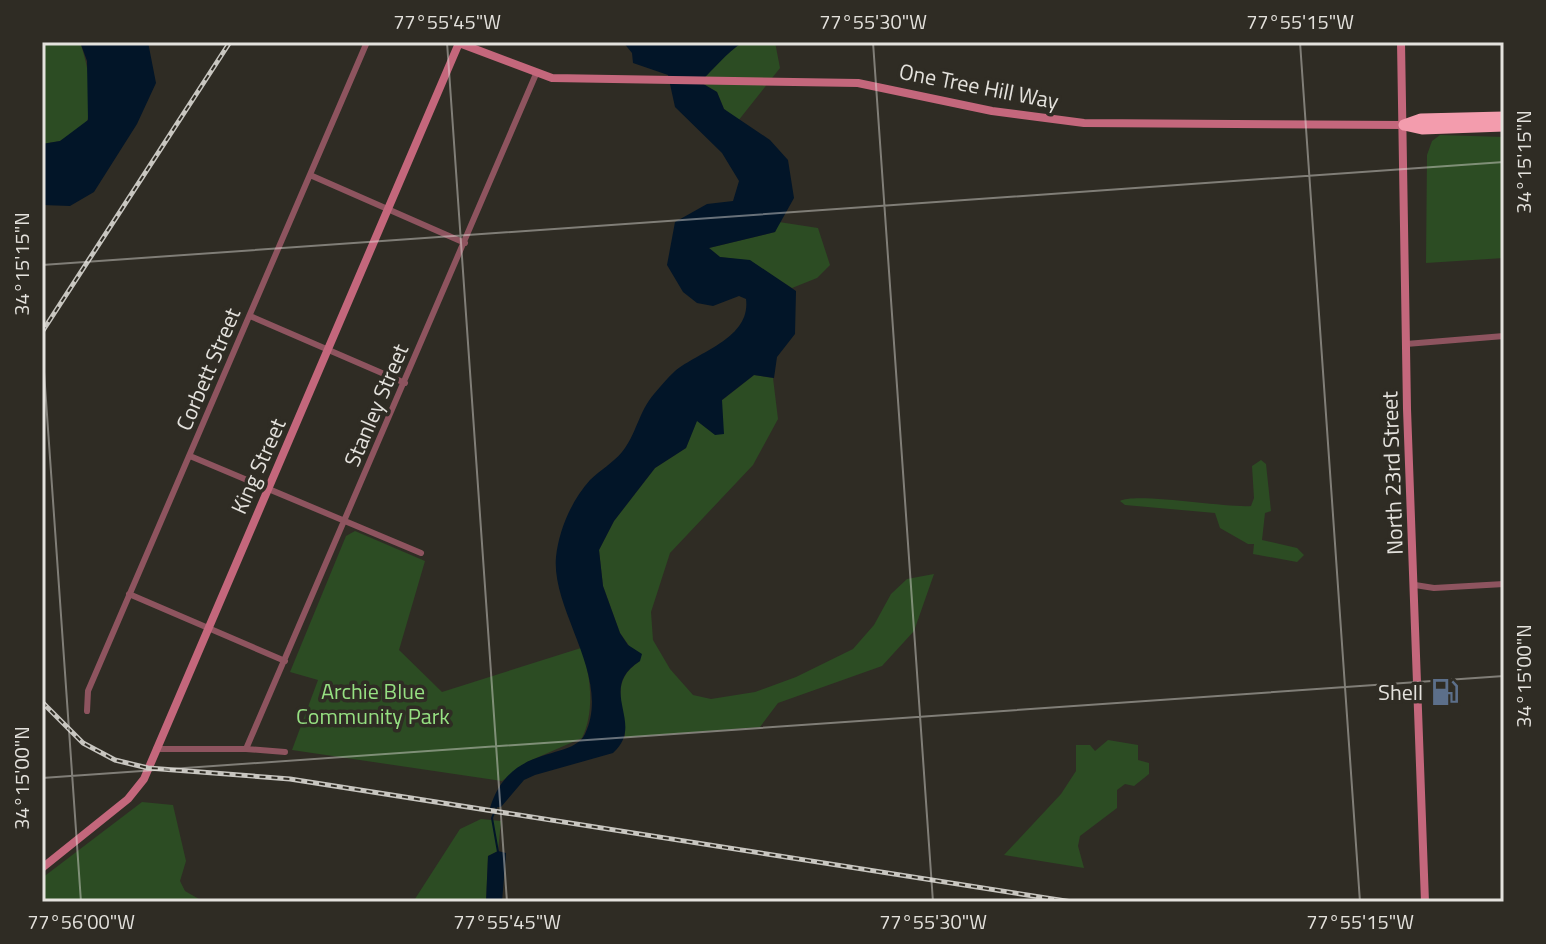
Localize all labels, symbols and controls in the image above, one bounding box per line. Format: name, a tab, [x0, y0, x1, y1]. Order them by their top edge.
text: 77°55'45"W	[393, 6, 501, 37]
text: 77°55'30"W	[819, 6, 927, 37]
text: 77°55'15"W	[1246, 6, 1354, 37]
street label: One Tree Hill Way	[896, 54, 1062, 118]
text: 34°15'15"N	[1508, 110, 1539, 214]
text: 34°15'15"N	[6, 212, 37, 316]
street label: Corbett Street	[167, 302, 249, 436]
street label: Stanley Street	[335, 338, 417, 472]
street label: North 23rd Street	[1372, 390, 1412, 555]
street label: King Street	[222, 412, 294, 520]
text: 34°15'00"N	[1508, 624, 1539, 728]
park label: Archie Blue Community Park	[296, 674, 450, 733]
place label: Shell	[1378, 675, 1423, 709]
fuel station icon: Shell	[1430, 677, 1460, 707]
text: 34°15'00"N	[6, 726, 37, 830]
text: 77°56'00"W	[27, 906, 135, 937]
text: 77°55'45"W	[453, 906, 561, 937]
text: 77°55'30"W	[879, 906, 987, 937]
text: 77°55'15"W	[1306, 906, 1414, 937]

